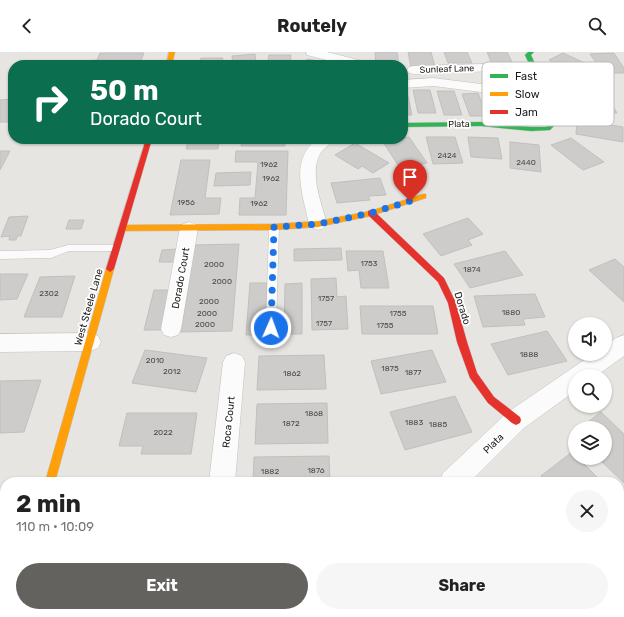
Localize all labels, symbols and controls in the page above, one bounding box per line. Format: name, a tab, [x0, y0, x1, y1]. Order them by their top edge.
icon: back	[16, 15, 38, 37]
text: Routely	[277, 15, 347, 37]
icon: search	[586, 15, 608, 37]
legend	[482, 62, 614, 126]
street label: Sunleaf Lane	[420, 63, 474, 75]
text: Fast	[515, 70, 538, 83]
text: 50 m	[90, 74, 159, 107]
icon: right	[24, 76, 76, 128]
text: Slow	[515, 88, 540, 101]
text: Jam	[515, 106, 538, 119]
text: Dorado Court	[90, 108, 202, 130]
street label: Plata	[448, 119, 470, 129]
house number: 2424	[437, 151, 457, 160]
house number: 2440	[516, 158, 536, 167]
house number: 1962	[260, 160, 278, 169]
pin	[393, 160, 427, 201]
icon: arrive	[399, 166, 421, 188]
house number: 1962	[262, 174, 280, 183]
house number: 1956	[177, 198, 195, 207]
house number: 1962	[250, 199, 268, 208]
street label: Dorado Court	[170, 246, 192, 310]
house number: 1753	[360, 259, 378, 268]
house number: 2000	[204, 260, 224, 269]
house number: 1874	[463, 265, 481, 274]
street label: West Steele Lane	[72, 267, 106, 347]
house number: 2000	[212, 277, 232, 286]
house number: 2302	[39, 289, 59, 298]
street label: Dorado	[451, 290, 473, 326]
house number: 1757	[318, 294, 334, 303]
house number: 2000	[199, 297, 219, 306]
position arrow	[250, 307, 292, 349]
house number: 1880	[502, 308, 520, 317]
house number: 2000	[197, 309, 217, 318]
house number: 1755	[389, 309, 407, 318]
map controls	[568, 317, 612, 465]
button: sound	[568, 317, 612, 361]
house number: 1757	[316, 319, 332, 328]
house number: 2000	[195, 320, 215, 329]
house number: 1755	[376, 321, 394, 330]
house number: 1888	[520, 350, 538, 359]
house number: 2010	[146, 356, 164, 365]
house number: 1875	[381, 364, 399, 373]
house number: 2012	[163, 367, 181, 376]
house number: 1877	[405, 368, 421, 377]
house number: 1862	[283, 369, 301, 378]
button: search	[568, 369, 612, 413]
street label: Roca Court	[220, 396, 238, 449]
house number: 1868	[305, 409, 323, 418]
house number: 1883	[405, 418, 423, 427]
house number: 1872	[282, 419, 300, 428]
house number: 1885	[429, 420, 447, 429]
button: layers	[568, 421, 612, 465]
house number: 2022	[153, 428, 173, 437]
street label: Plata	[481, 431, 506, 456]
house number: 1876	[307, 466, 325, 475]
house number: 1882	[261, 467, 279, 476]
text: 2 min	[16, 490, 81, 518]
button: close	[566, 490, 608, 532]
text: 110 m · 10:09	[16, 519, 94, 534]
button: Exit	[16, 563, 308, 609]
button: Share	[316, 563, 608, 609]

